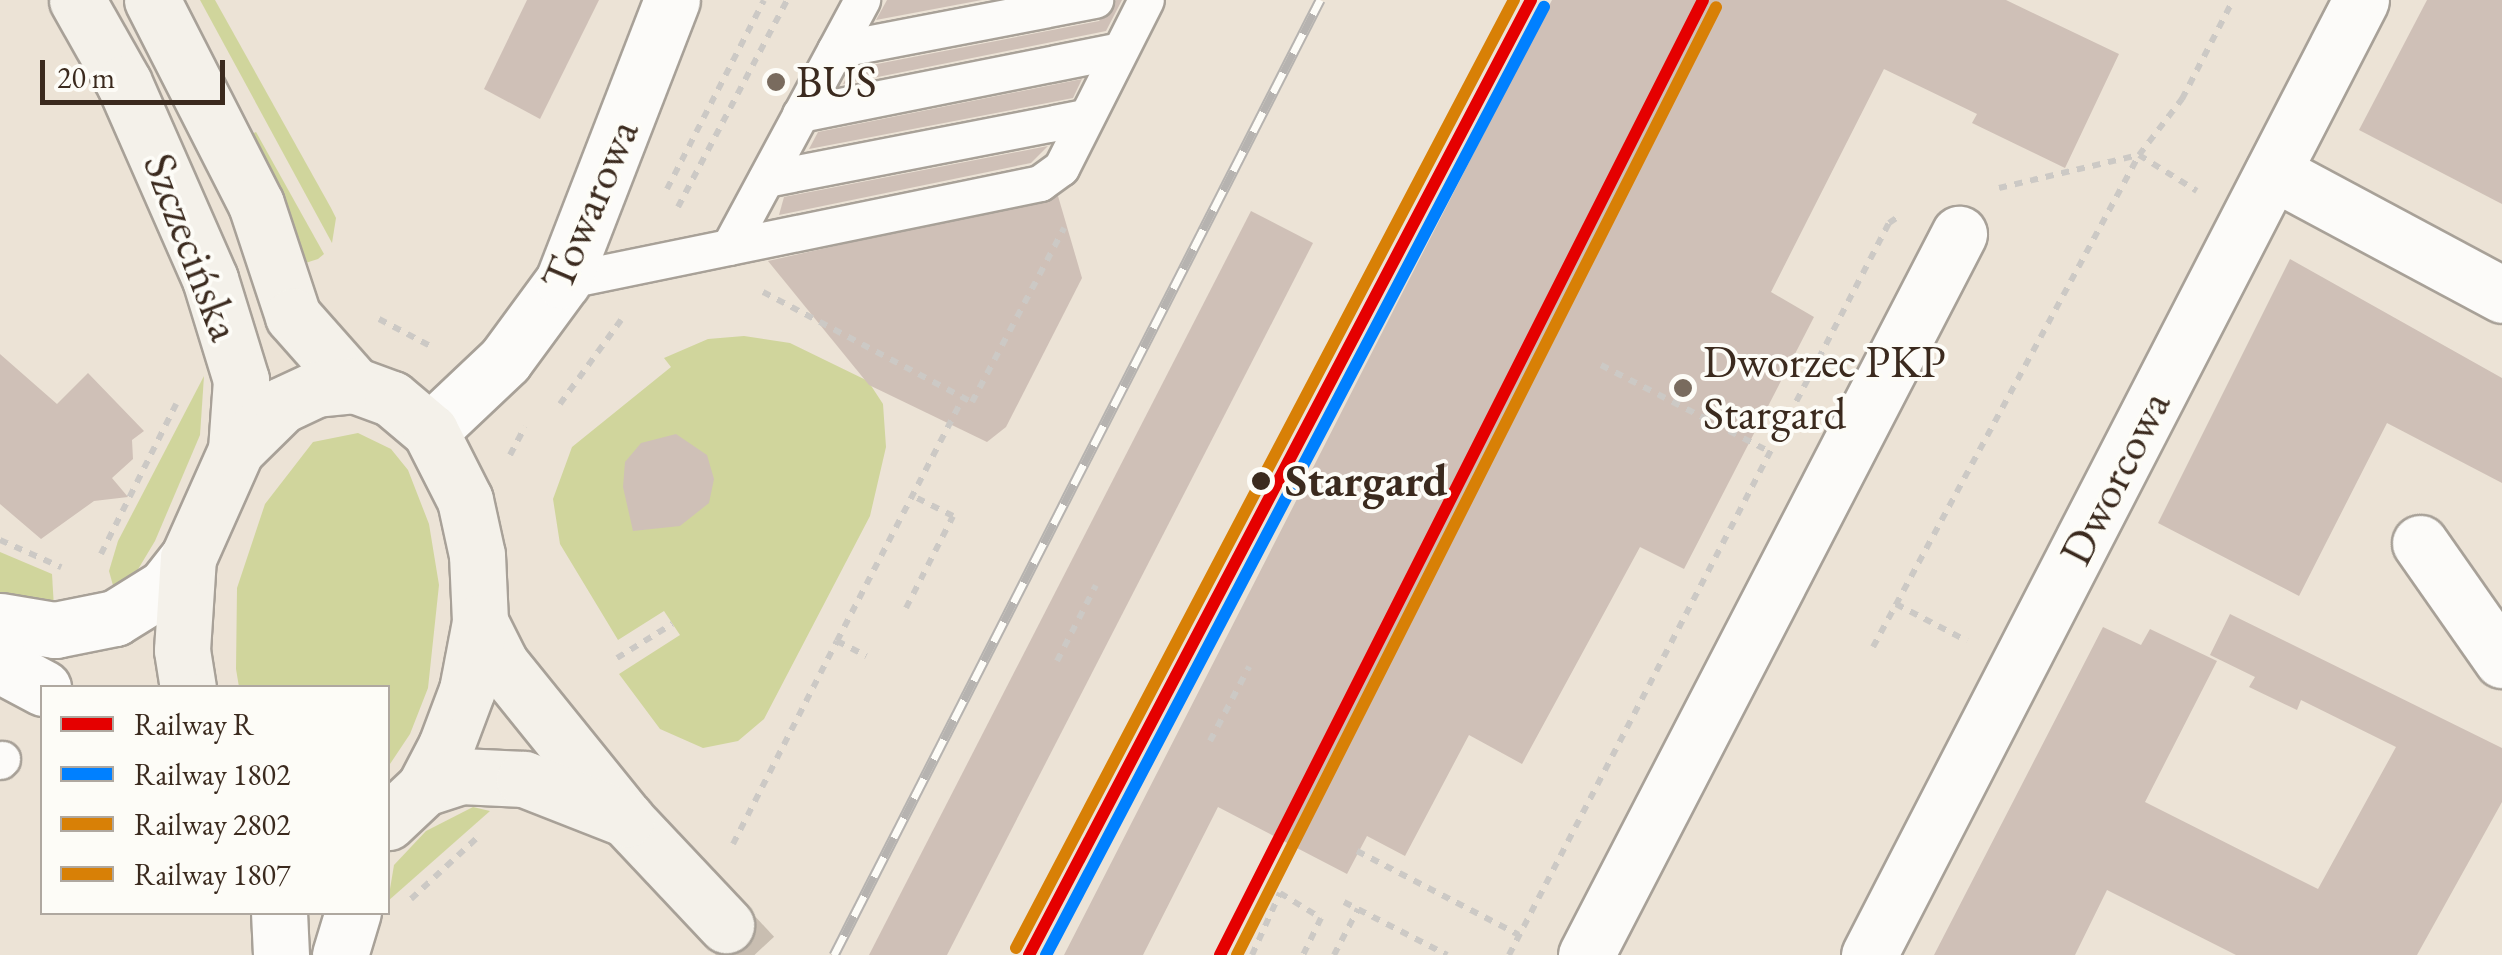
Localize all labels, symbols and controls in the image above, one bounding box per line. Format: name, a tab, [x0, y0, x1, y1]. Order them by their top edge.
scale bar	[45, 40, 230, 102]
place label: BUS	[796, 55, 877, 109]
text: 20 m	[57, 58, 115, 97]
marker: BUS	[765, 71, 787, 93]
street label: Towarowa	[530, 112, 650, 298]
street label: Szczecińska	[132, 146, 252, 348]
place label: Dworzec PKP Stargard	[1703, 335, 1946, 441]
marker: Dworzec PKP Stargard	[1672, 377, 1694, 399]
street label: Dworcowa	[2048, 382, 2182, 574]
place label: Stargard	[1285, 454, 1448, 508]
marker: Stargard	[1246, 466, 1276, 496]
legend	[40, 685, 390, 915]
text: Railway R	[134, 705, 254, 744]
text: Railway 1802	[134, 755, 290, 794]
text: Railway 2802	[134, 805, 290, 844]
text: Railway 1807	[134, 855, 290, 894]

